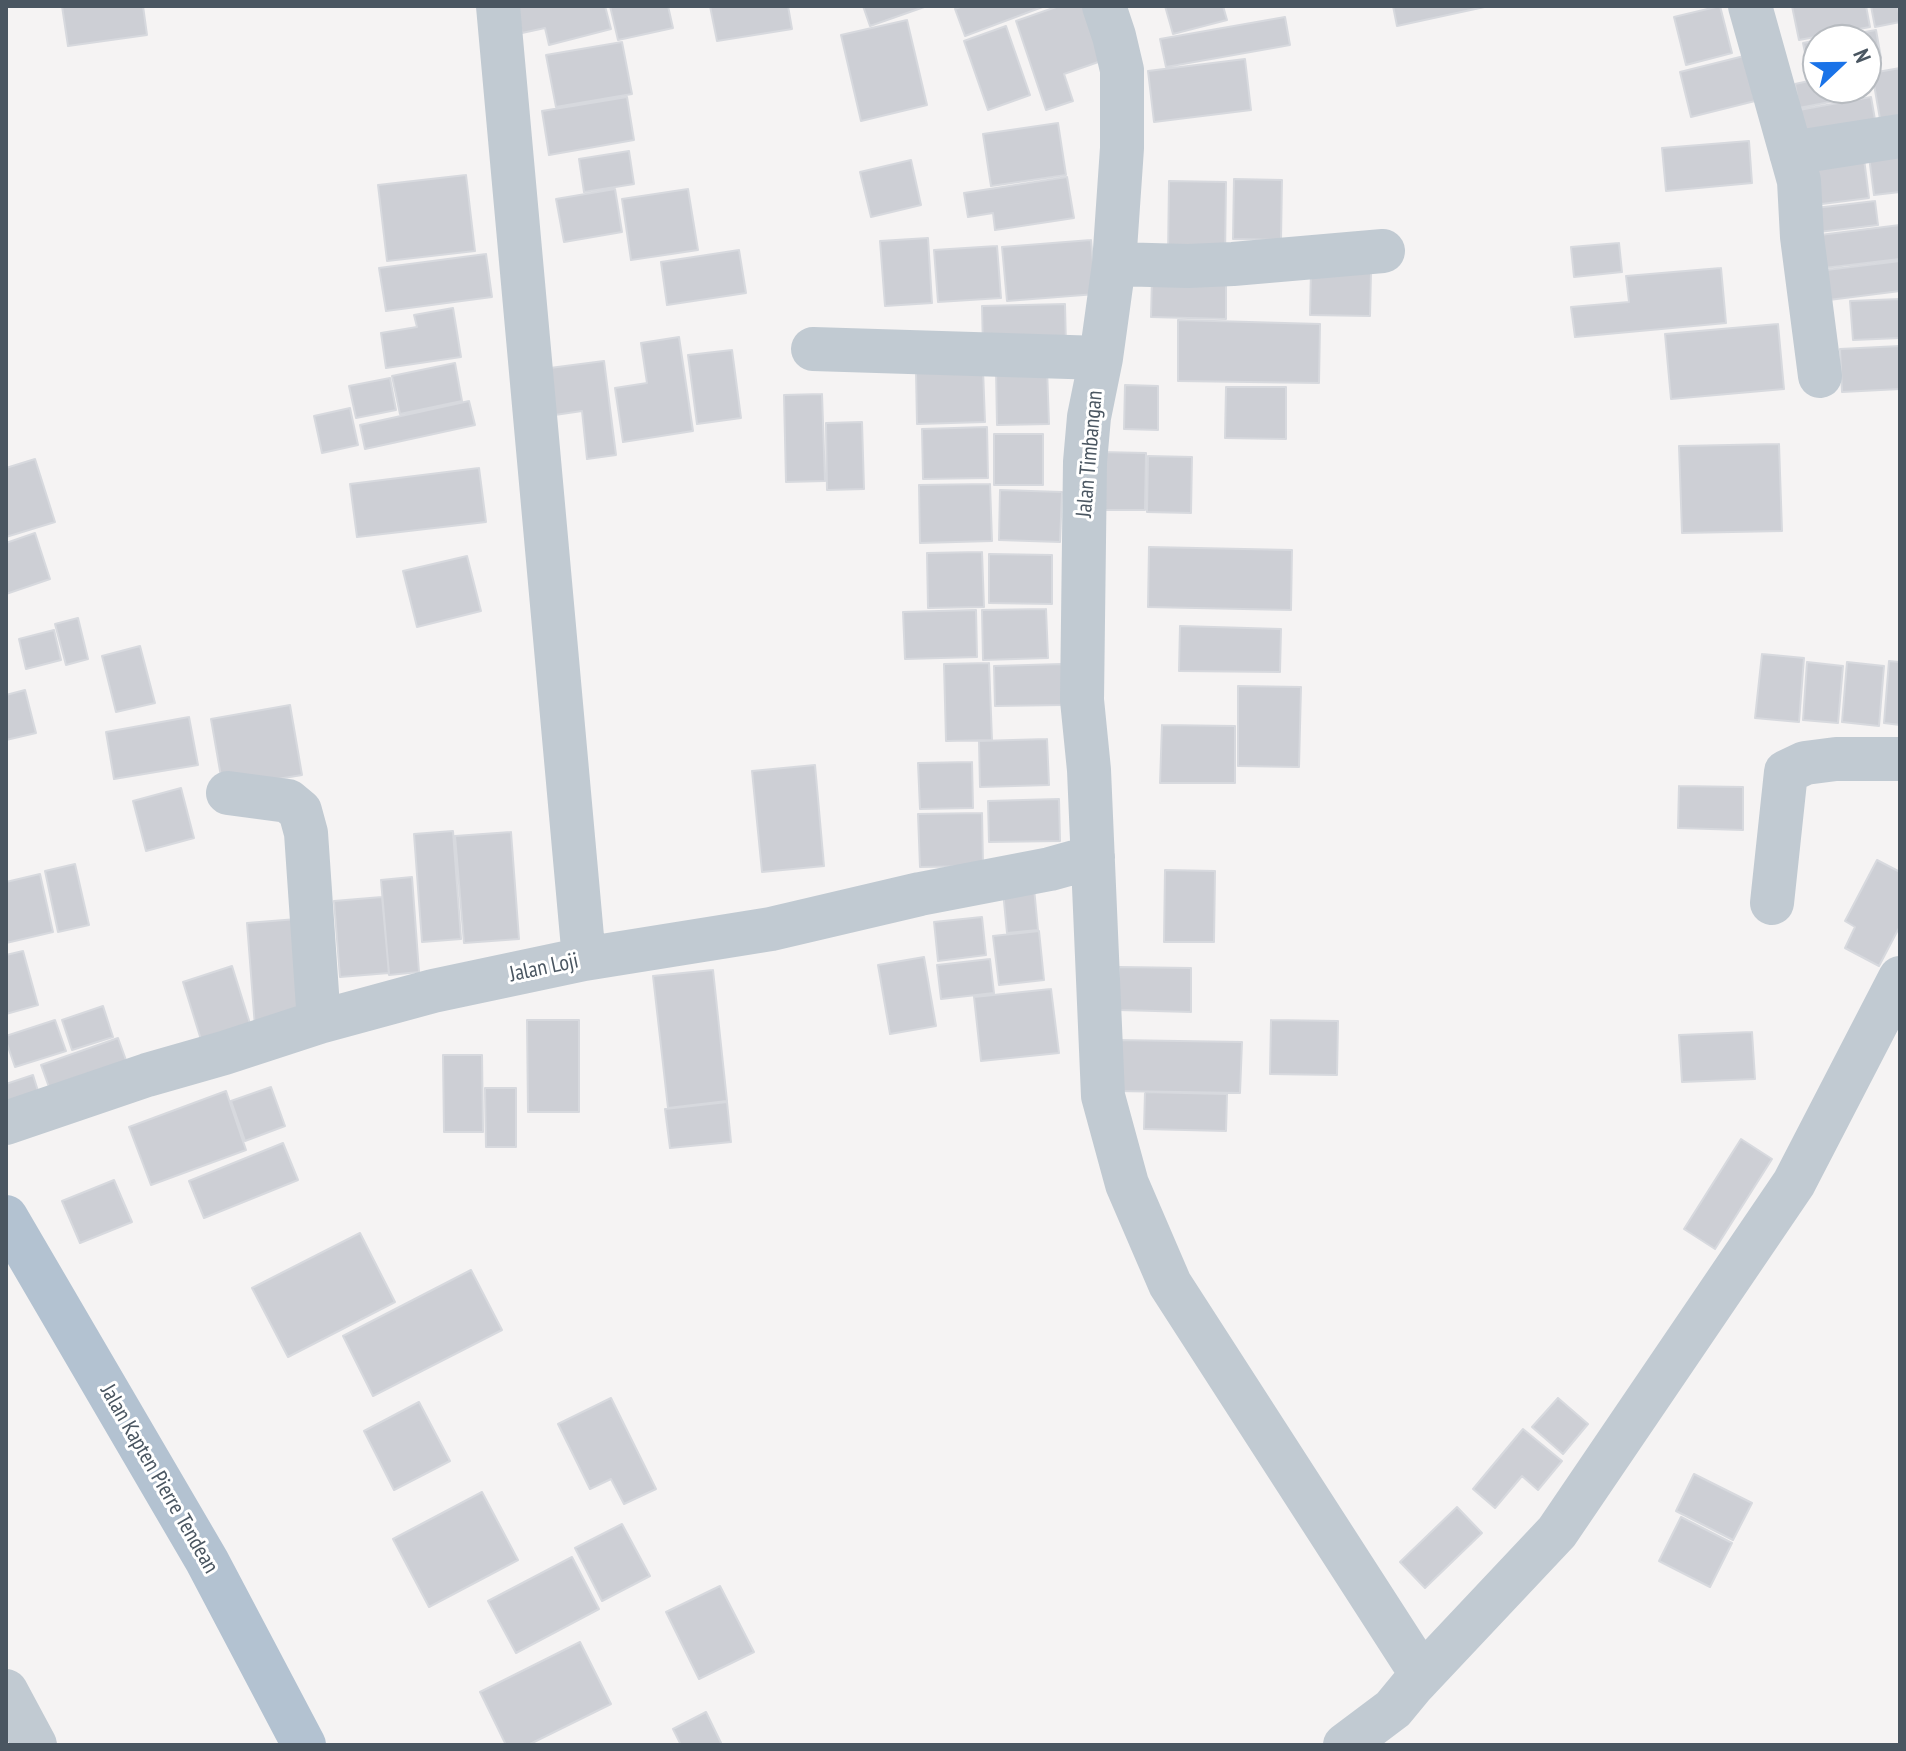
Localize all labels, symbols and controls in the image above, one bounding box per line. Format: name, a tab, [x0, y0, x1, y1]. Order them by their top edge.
north arrow	[1802, 24, 1882, 104]
text: N	[1847, 45, 1878, 67]
street label: Jalan Timbangan	[1071, 389, 1109, 519]
street label: Jalan Loji	[507, 948, 581, 988]
street label: Jalan Kapten Pierre Tendean	[94, 1380, 224, 1578]

